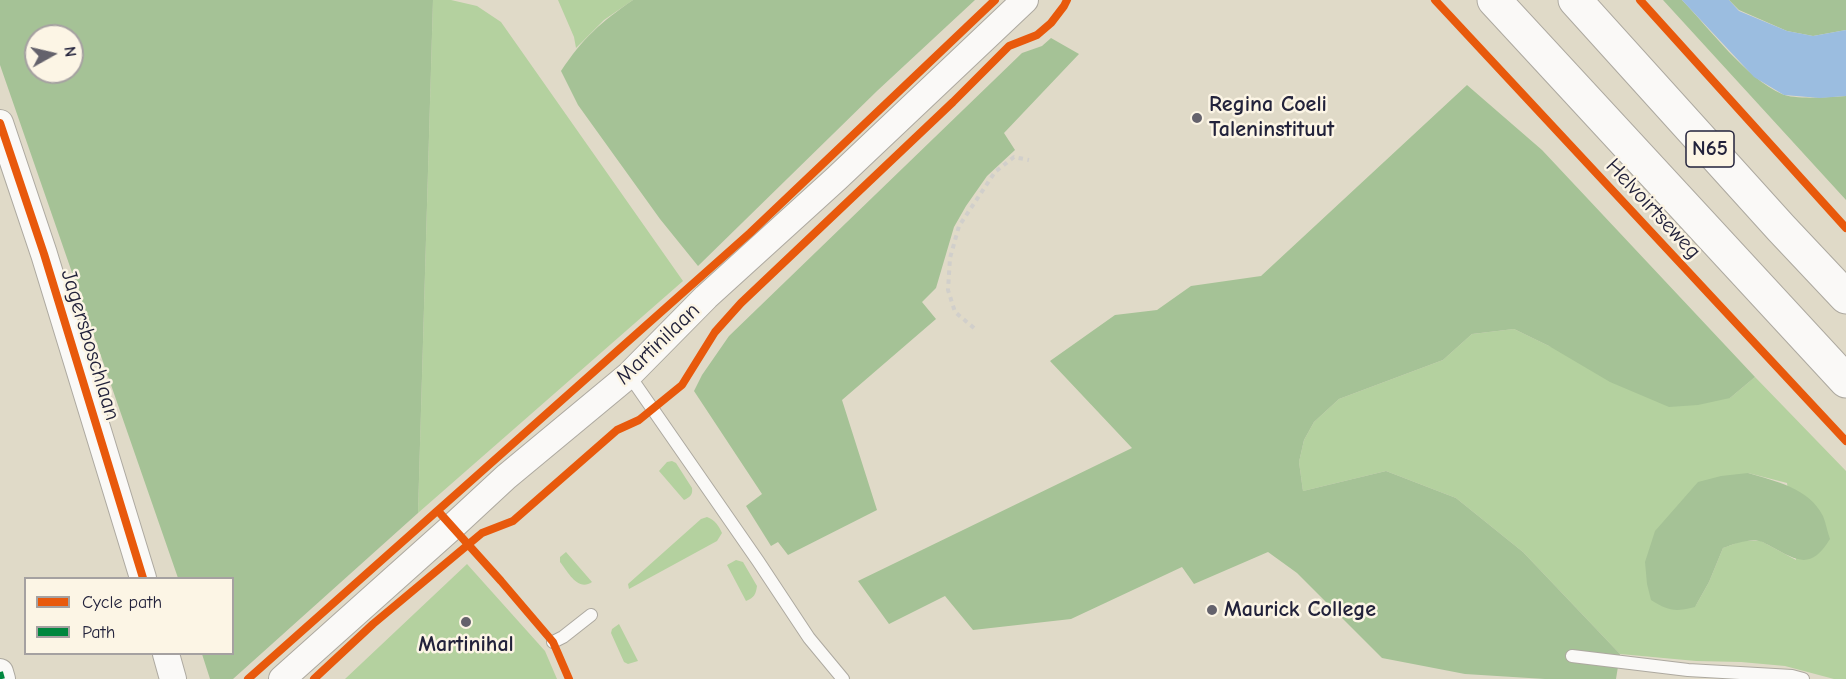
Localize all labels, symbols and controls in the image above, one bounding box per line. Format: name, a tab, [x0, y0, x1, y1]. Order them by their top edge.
north arrow	[24, 24, 84, 84]
text: N	[60, 45, 79, 58]
place label: Regina Coeli Taleninstituut	[1209, 92, 1334, 144]
marker: Regina Coeli Taleninstituut	[1190, 111, 1204, 125]
road number: N65	[1686, 131, 1734, 167]
street label: Helvoirtseweg	[1600, 153, 1706, 265]
street label: Jagersboschlaan	[55, 266, 125, 424]
street label: Martinilaan	[610, 297, 706, 391]
legend	[24, 577, 234, 655]
text: Cycle path	[82, 592, 162, 613]
place label: Maurick College	[1224, 597, 1376, 623]
marker: Maurick College	[1205, 603, 1219, 617]
marker: Martinihal	[459, 615, 473, 629]
text: Path	[82, 622, 115, 643]
place label: Martinihal	[418, 632, 514, 658]

